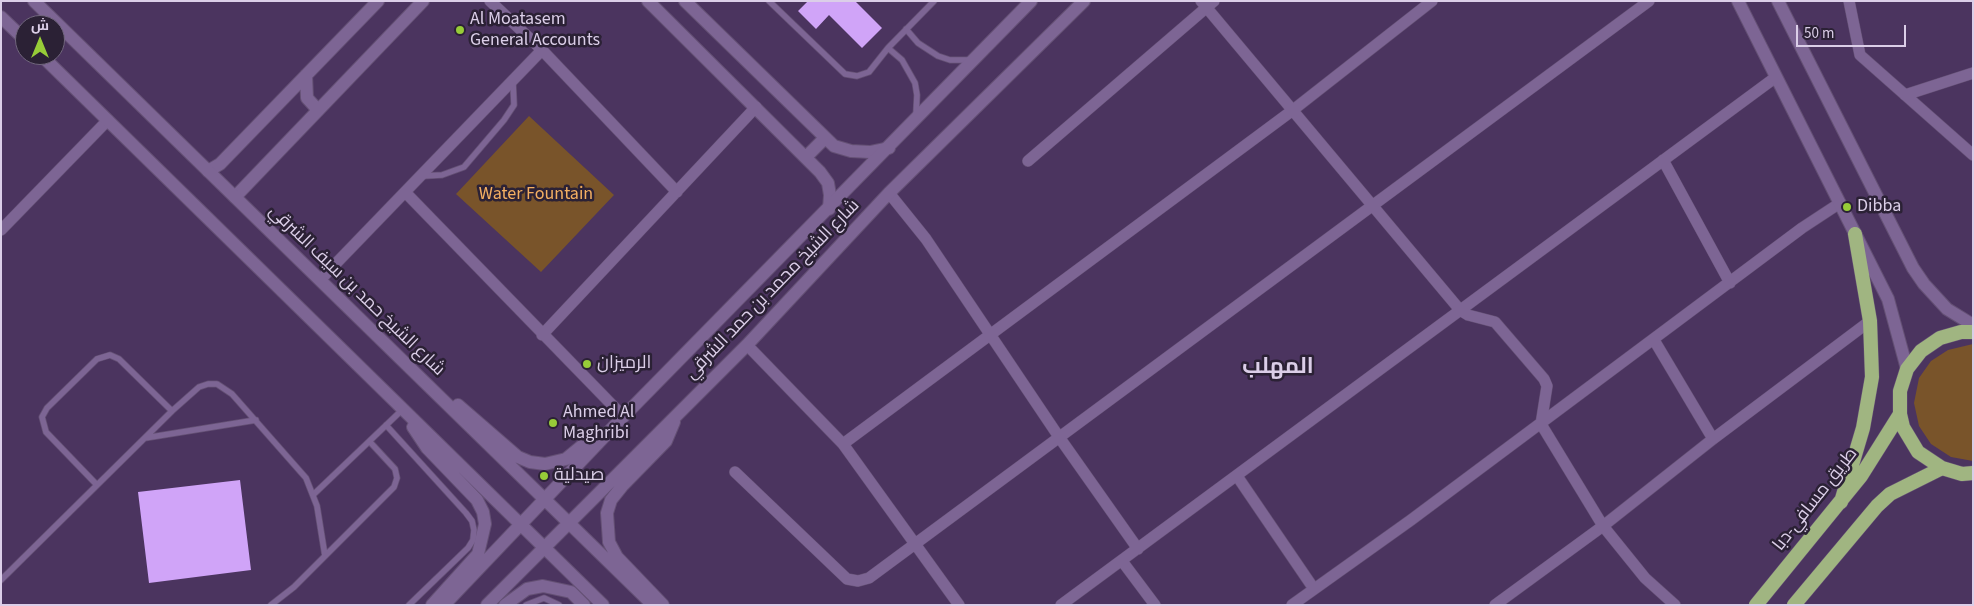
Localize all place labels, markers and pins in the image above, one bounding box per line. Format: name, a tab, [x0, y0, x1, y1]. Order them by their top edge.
place label: Al Moatasem General Accounts	[470, 9, 600, 52]
marker: Al Moatasem General Accounts	[454, 24, 466, 36]
place label: Dibba	[1857, 196, 1901, 218]
marker: Dibba	[1841, 201, 1853, 213]
place label: الرميزان	[597, 353, 651, 375]
marker: الرميزان	[581, 358, 593, 370]
place label: Ahmed Al Maghribi	[563, 402, 634, 444]
marker: Ahmed Al Maghribi	[547, 417, 559, 429]
place label: صيدلية	[554, 465, 604, 487]
marker: صيدلية	[538, 470, 550, 482]

